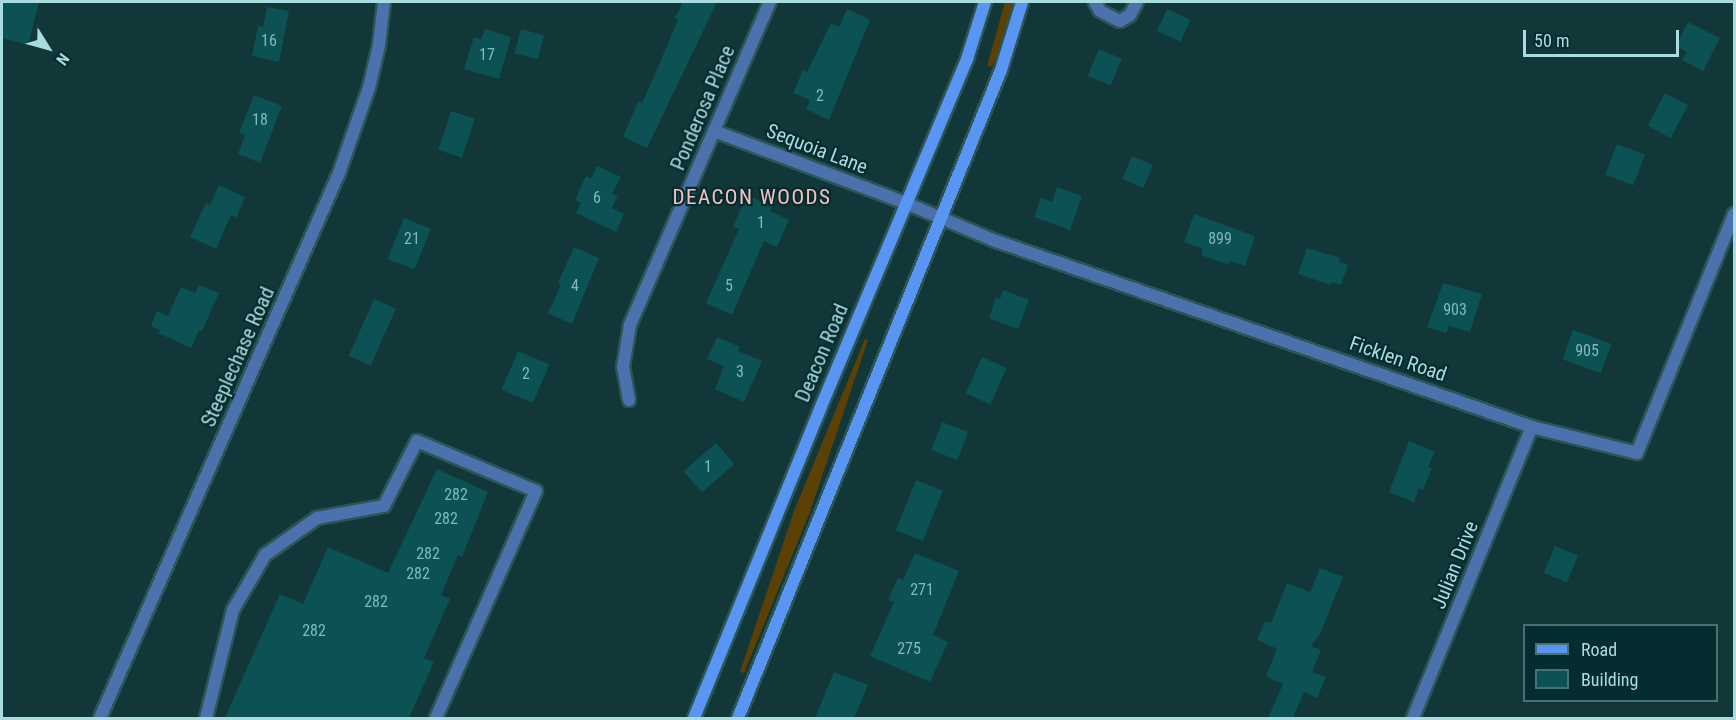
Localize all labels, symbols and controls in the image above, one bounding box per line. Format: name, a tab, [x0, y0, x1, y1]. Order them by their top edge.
north arrow	[18, 18, 78, 78]
scale bar	[1526, 18, 1682, 56]
text: 50 m	[1534, 30, 1569, 51]
house number: 16	[261, 31, 277, 51]
street label: Ponderosa Place	[666, 42, 740, 174]
house number: 17	[479, 45, 495, 65]
text: N	[52, 49, 73, 69]
house number: 2	[816, 86, 824, 106]
house number: 18	[252, 110, 268, 130]
street label: Sequoia Lane	[763, 119, 871, 179]
district label: DEACON WOODS	[673, 184, 831, 210]
house number: 6	[593, 188, 601, 208]
house number: 1	[757, 213, 765, 233]
house number: 21	[404, 229, 420, 249]
house number: 899	[1208, 229, 1232, 249]
house number: 4	[571, 276, 579, 296]
house number: 5	[725, 276, 733, 296]
street label: Steeplechase Road	[196, 283, 280, 431]
street label: Deacon Road	[791, 300, 853, 406]
house number: 903	[1443, 300, 1467, 320]
street label: Ficklen Road	[1346, 331, 1450, 387]
house number: 905	[1575, 341, 1599, 361]
house number: 3	[736, 362, 744, 382]
house number: 2	[522, 364, 530, 384]
house number: 1	[704, 457, 712, 477]
house number: 282	[444, 485, 468, 505]
house number: 282	[434, 509, 458, 529]
street label: Julian Drive	[1427, 518, 1483, 612]
house number: 282	[416, 544, 440, 564]
house number: 282	[406, 564, 430, 584]
house number: 271	[910, 580, 934, 600]
house number: 282	[364, 592, 388, 612]
house number: 282	[302, 621, 326, 641]
legend	[1523, 624, 1718, 702]
house number: 275	[897, 639, 921, 659]
text: Road	[1581, 639, 1617, 660]
text: Building	[1581, 669, 1638, 690]

